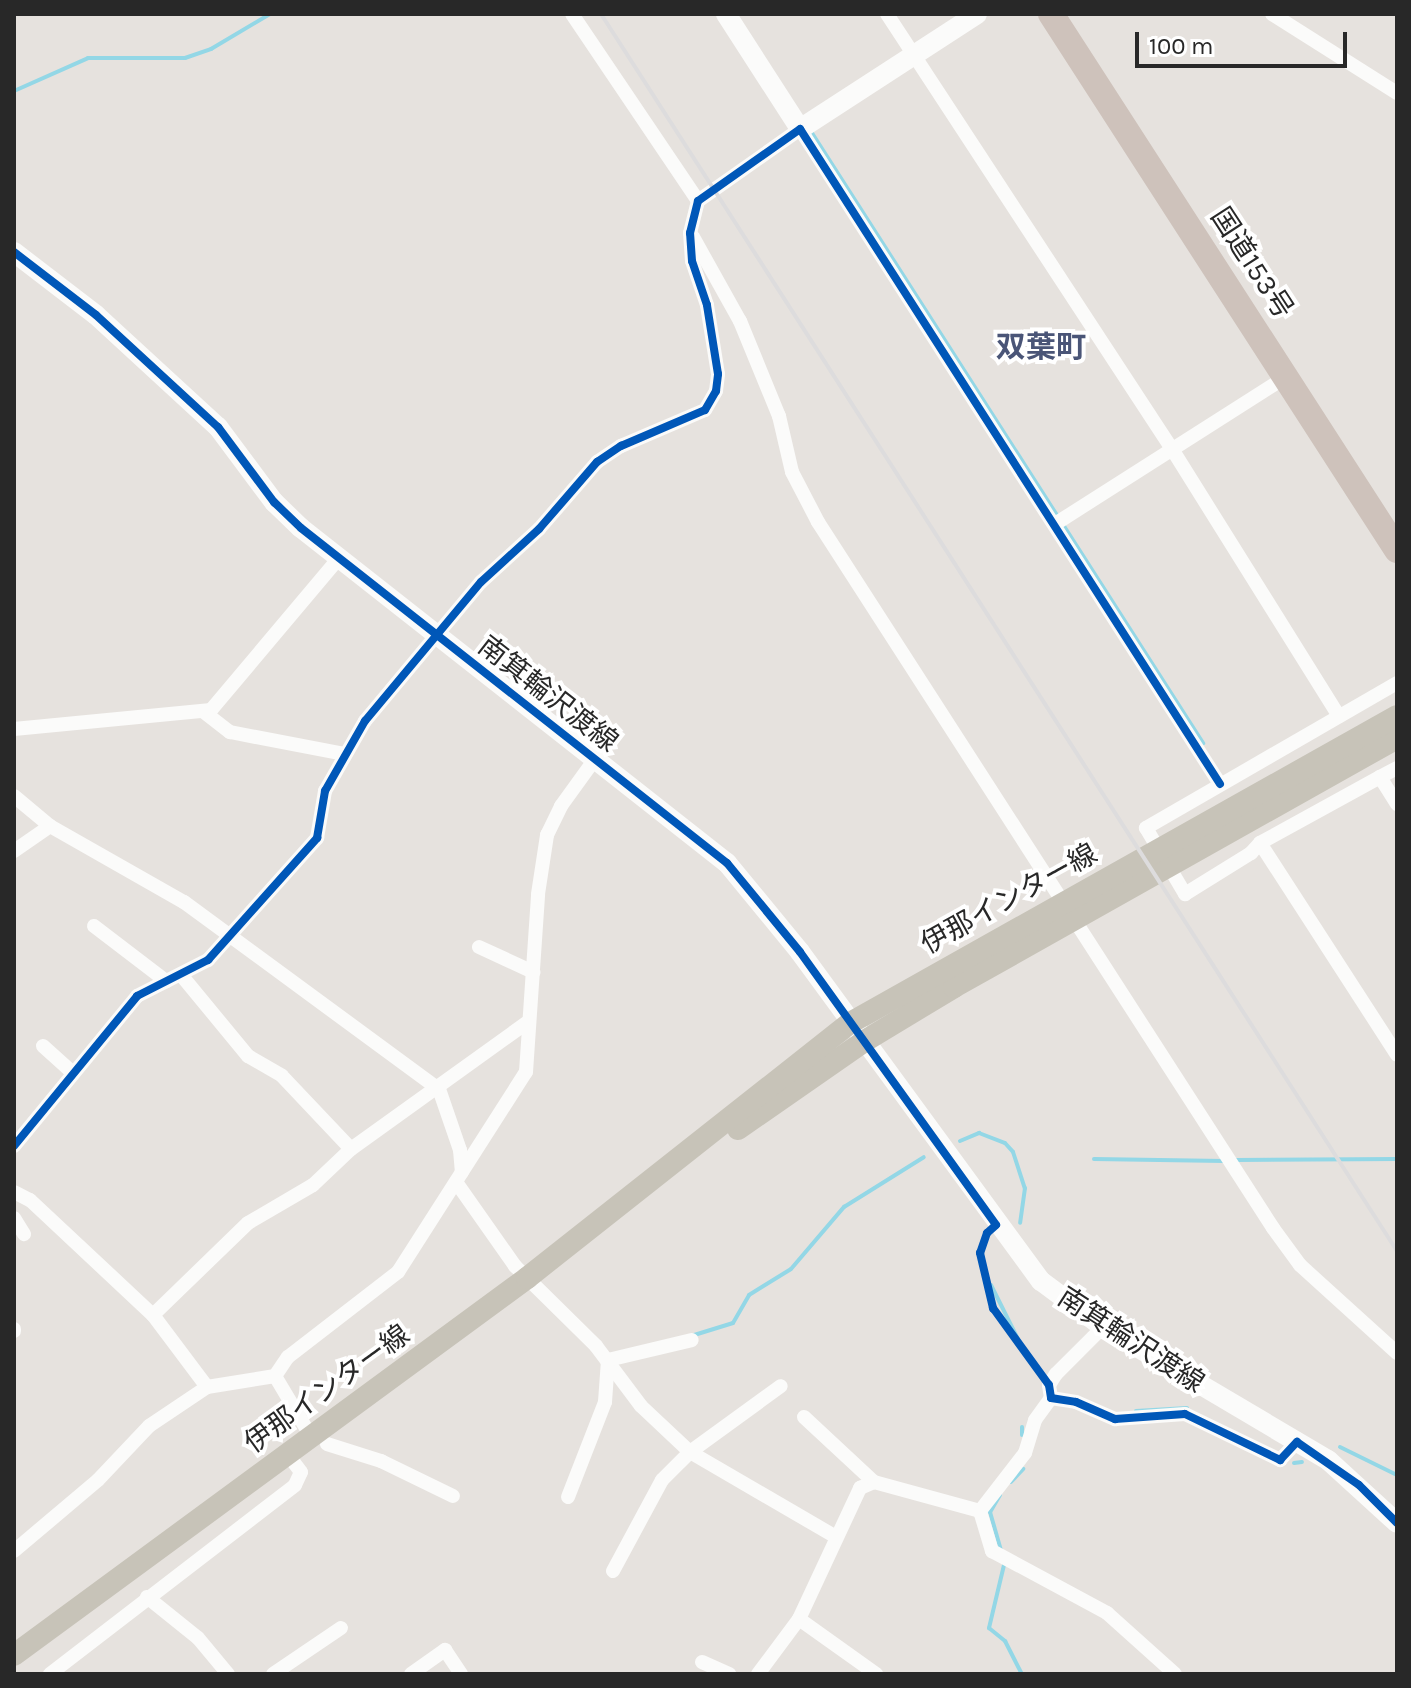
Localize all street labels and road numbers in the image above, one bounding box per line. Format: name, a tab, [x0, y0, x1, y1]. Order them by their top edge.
street label: 国道153号	[1204, 201, 1300, 325]
street label: 南箕輪沢渡線	[471, 629, 625, 759]
street label: 伊那インター線	[915, 837, 1103, 961]
street label: 南箕輪沢渡線	[1051, 1280, 1211, 1400]
street label: 伊那インター線	[238, 1318, 416, 1460]

